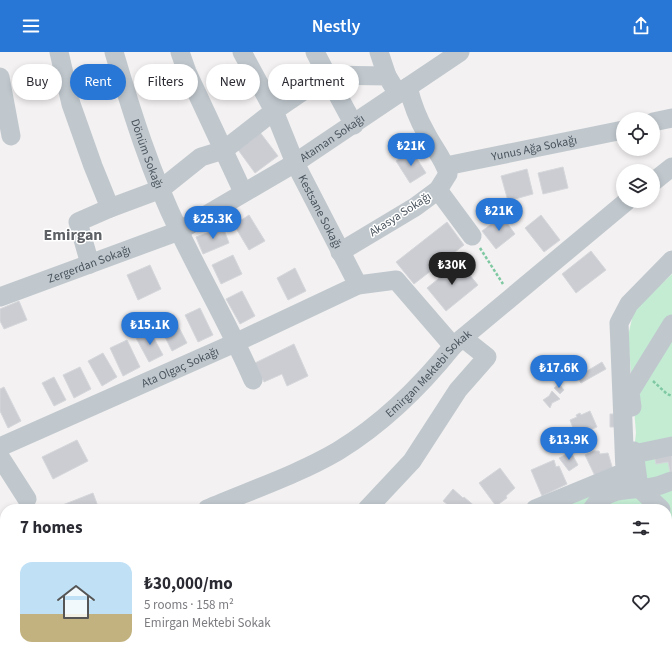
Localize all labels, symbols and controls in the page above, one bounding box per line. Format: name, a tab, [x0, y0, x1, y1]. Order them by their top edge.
text: Nestly	[312, 14, 360, 39]
icon: menu	[20, 15, 42, 37]
icon: share	[630, 15, 652, 37]
chip: Buy	[12, 64, 62, 100]
chip: Rent	[70, 64, 126, 100]
chip: Filters	[134, 64, 198, 100]
chip: New	[206, 64, 260, 100]
chip: Apartment	[268, 64, 359, 100]
street label: Ataman Sokağı	[297, 110, 368, 166]
map controls	[616, 112, 660, 208]
button: locate	[616, 112, 660, 156]
street label: Dönüm Sokağı	[126, 117, 167, 191]
street label: Yunus Ağa Sokağı	[489, 132, 579, 166]
pin: ₺21K	[387, 133, 435, 167]
text: ₺21K	[397, 137, 425, 155]
button: layers	[616, 164, 660, 208]
street label: Kestsane Sokağı	[293, 172, 346, 252]
street label: Akasya Sokağı	[366, 188, 435, 241]
pin: ₺21K	[475, 198, 523, 232]
text: ₺21K	[485, 202, 513, 220]
pin: ₺25.3K	[180, 206, 246, 240]
text: ₺25.3K	[193, 210, 233, 228]
district label: Emirgan	[44, 224, 102, 246]
street label: Zergerdan Sokağı	[45, 241, 133, 288]
pin: ₺30K	[428, 252, 476, 286]
text: ₺30K	[438, 256, 466, 274]
pin: ₺15.1K	[117, 312, 183, 346]
text: ₺15.1K	[130, 316, 170, 334]
street label: Emirgan Mektebi Sokak	[382, 326, 476, 422]
street label: Ata Olgaç Sokağı	[139, 343, 222, 392]
pin: ₺17.6K	[526, 355, 592, 389]
text: ₺17.6K	[539, 359, 579, 377]
pin: ₺13.9K	[536, 427, 602, 461]
text: ₺13.9K	[549, 431, 589, 449]
text: 7 homes	[20, 516, 82, 540]
icon: filters	[630, 517, 652, 539]
text: ₺30,000/mo	[144, 572, 233, 596]
icon: home	[52, 578, 100, 626]
icon: heart	[630, 591, 652, 613]
text: 5 rooms · 158 m²	[144, 596, 234, 614]
text: Emirgan Mektebi Sokak	[144, 614, 271, 632]

